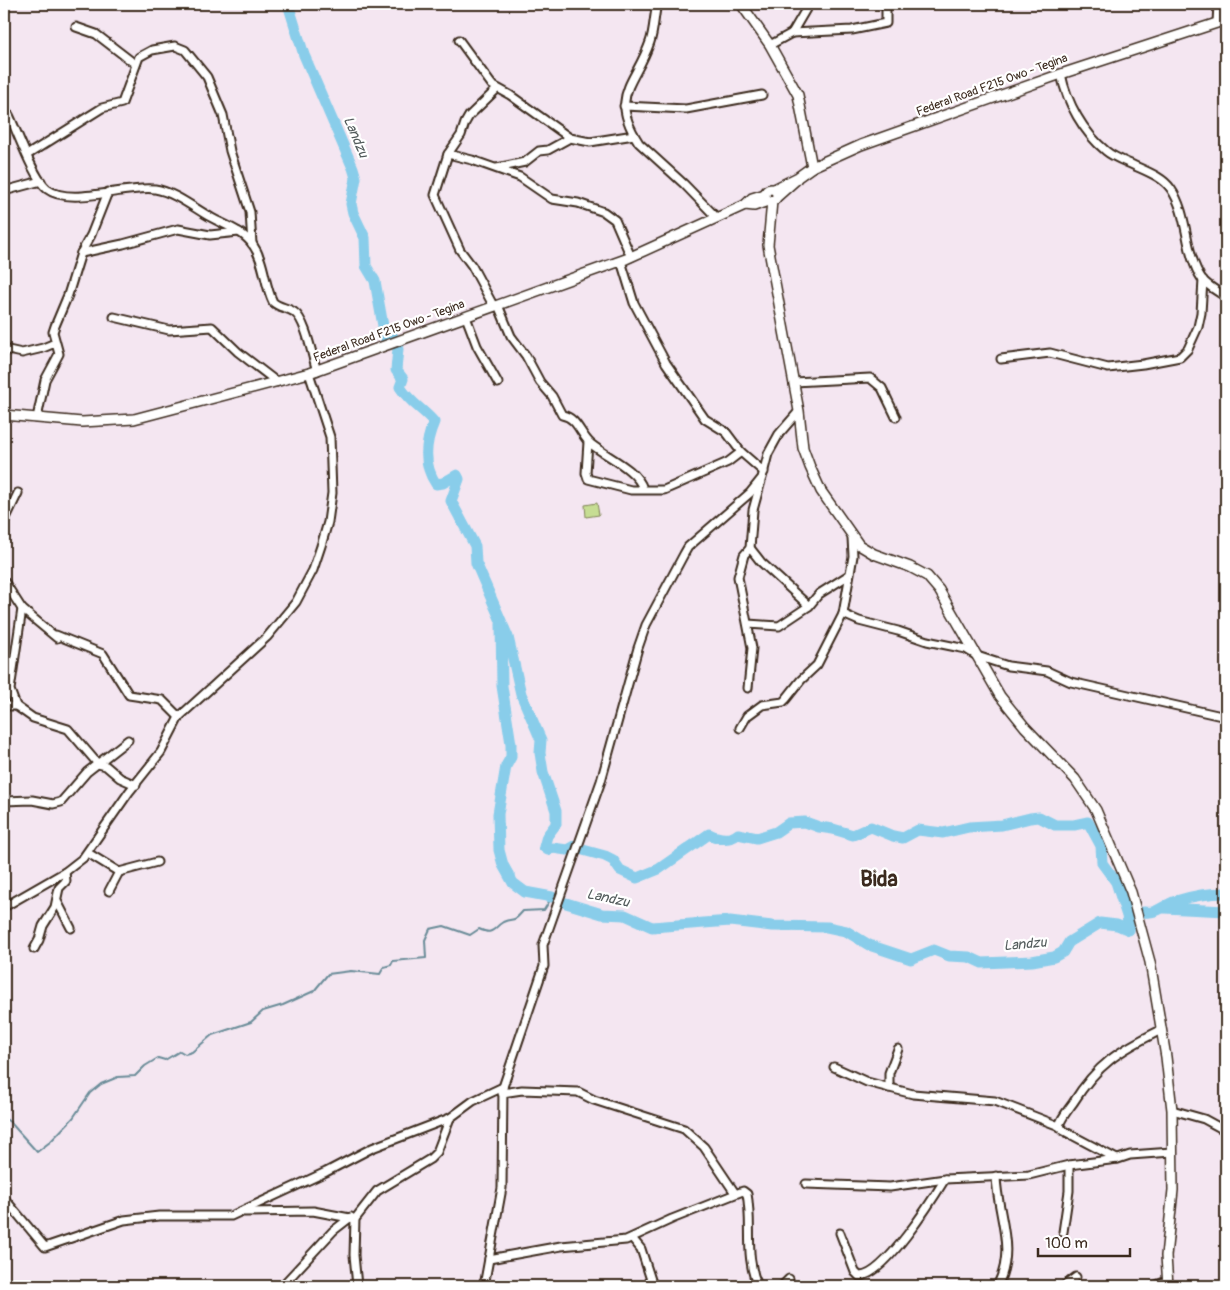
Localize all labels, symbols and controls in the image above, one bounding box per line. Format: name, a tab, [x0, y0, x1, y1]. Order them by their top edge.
street label: Federal Road F215 Owo - Tegina	[914, 50, 1070, 119]
water label: Landzu	[340, 114, 373, 161]
street label: Federal Road F215 Owo - Tegina	[311, 296, 467, 365]
district label: Bida	[860, 865, 898, 893]
water label: Landzu	[585, 885, 632, 911]
water label: Landzu	[1003, 934, 1048, 954]
scale bar	[1038, 1225, 1130, 1257]
text: 100 m	[1045, 1234, 1088, 1253]

